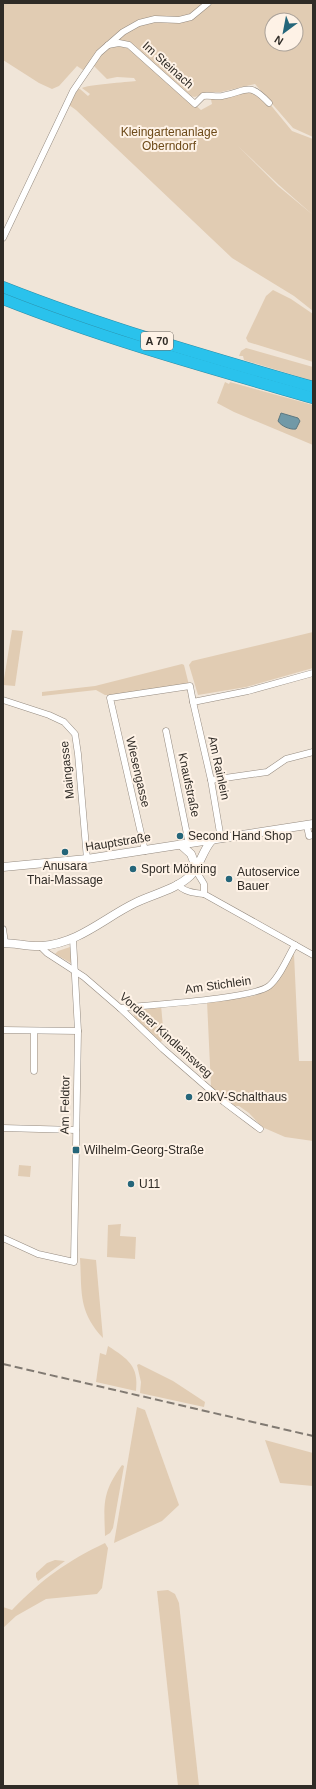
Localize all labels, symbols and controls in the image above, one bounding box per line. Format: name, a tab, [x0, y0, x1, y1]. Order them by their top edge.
north arrow	[264, 12, 304, 52]
text: N	[272, 33, 285, 48]
street label: Im Steinach	[140, 39, 196, 91]
park label: Kleingartenanlage Oberndorf	[121, 125, 218, 153]
road number: A 70	[141, 332, 173, 350]
street label: Wiesengasse	[123, 735, 153, 809]
street label: Am Rainlein	[205, 735, 233, 801]
street label: Maingasse	[57, 740, 77, 800]
street label: Knaufstraße	[175, 752, 203, 819]
place label: Second Hand Shop	[188, 829, 292, 843]
street label: Hauptstraße	[84, 830, 152, 854]
marker: Second Hand Shop	[175, 831, 185, 841]
marker: Anusara Thai-Massage	[60, 847, 70, 857]
place label: Anusara Thai-Massage	[27, 859, 103, 887]
place label: Sport Möhring	[141, 862, 216, 876]
marker: Sport Möhring	[128, 864, 138, 874]
place label: Autoservice Bauer	[237, 865, 300, 893]
marker: Autoservice Bauer	[224, 874, 234, 884]
street label: Am Stichlein	[184, 973, 252, 997]
street label: Vorderer Kindleinsweg	[117, 990, 215, 1080]
street label: Am Feldtor	[57, 1076, 73, 1134]
place label: 20kV-Schalthaus	[197, 1090, 287, 1104]
marker: 20kV-Schalthaus	[184, 1092, 194, 1102]
place label: Wilhelm-Georg-Straße	[84, 1143, 204, 1157]
marker: Wilhelm-Georg-Straße	[71, 1145, 81, 1155]
place label: U11	[139, 1177, 160, 1191]
marker: U11	[126, 1179, 136, 1189]

